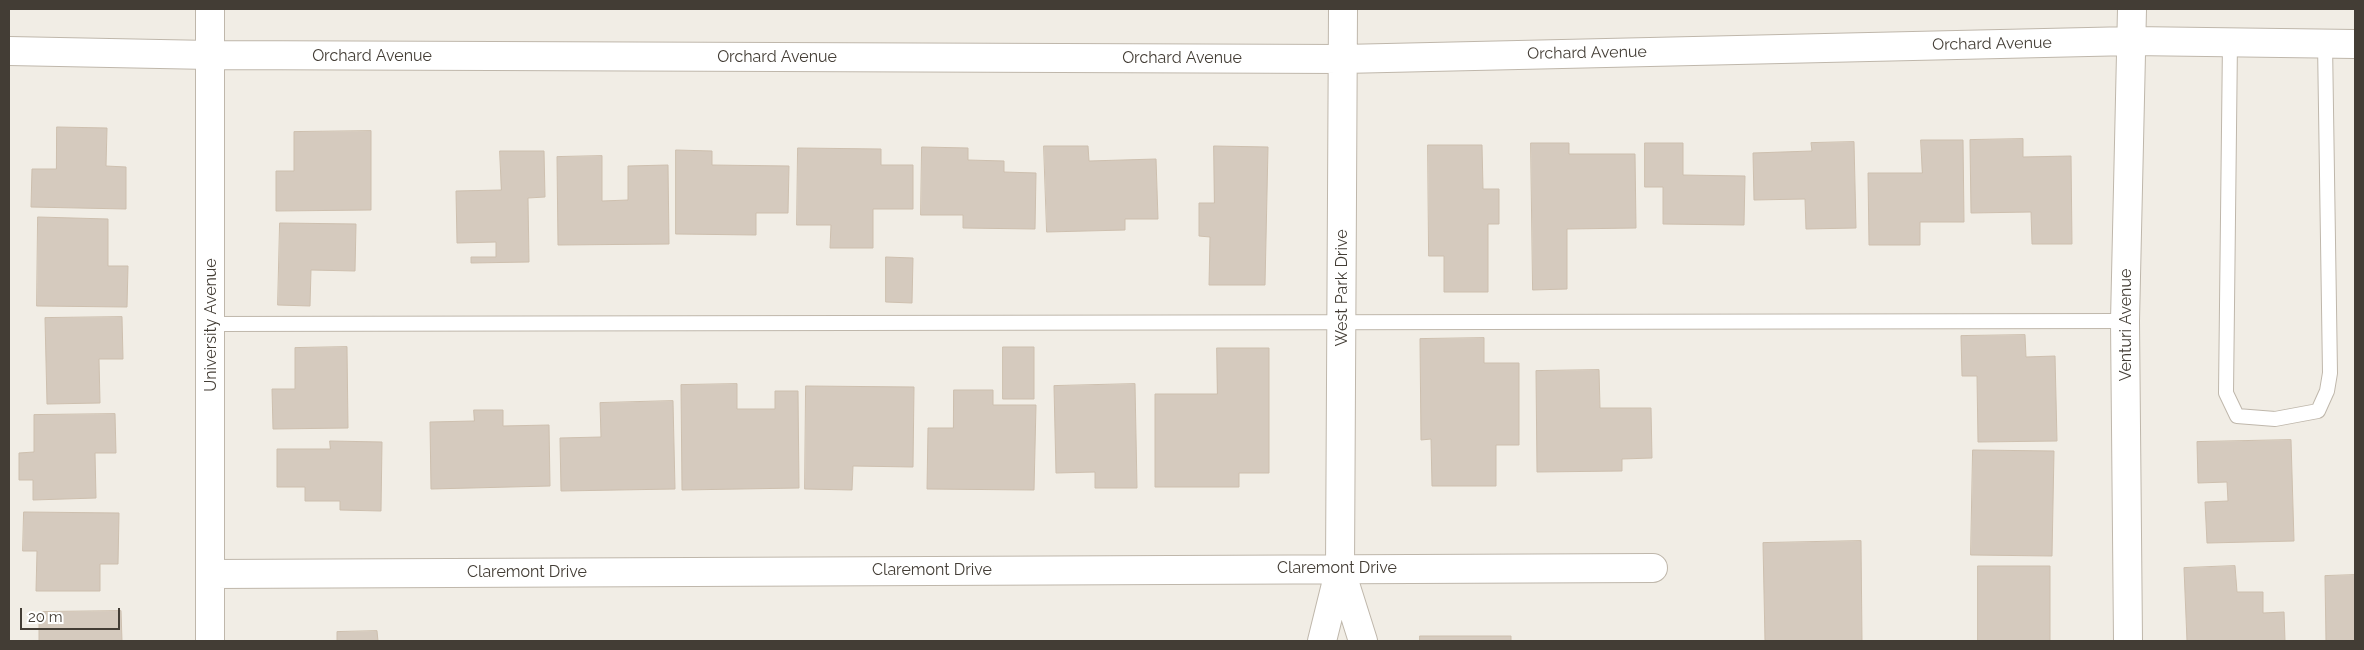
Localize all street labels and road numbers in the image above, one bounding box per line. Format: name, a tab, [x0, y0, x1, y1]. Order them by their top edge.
street label: Orchard Avenue	[1932, 33, 2052, 55]
street label: Orchard Avenue	[1527, 42, 1647, 64]
street label: Orchard Avenue	[312, 46, 432, 66]
street label: Orchard Avenue	[717, 47, 837, 67]
street label: Orchard Avenue	[1122, 48, 1242, 68]
street label: West Park Drive	[1332, 229, 1352, 347]
street label: University Avenue	[201, 258, 221, 392]
street label: Venturi Avenue	[2116, 269, 2136, 381]
street label: Claremont Drive	[1277, 558, 1397, 578]
street label: Claremont Drive	[872, 560, 992, 580]
street label: Claremont Drive	[467, 562, 587, 582]

